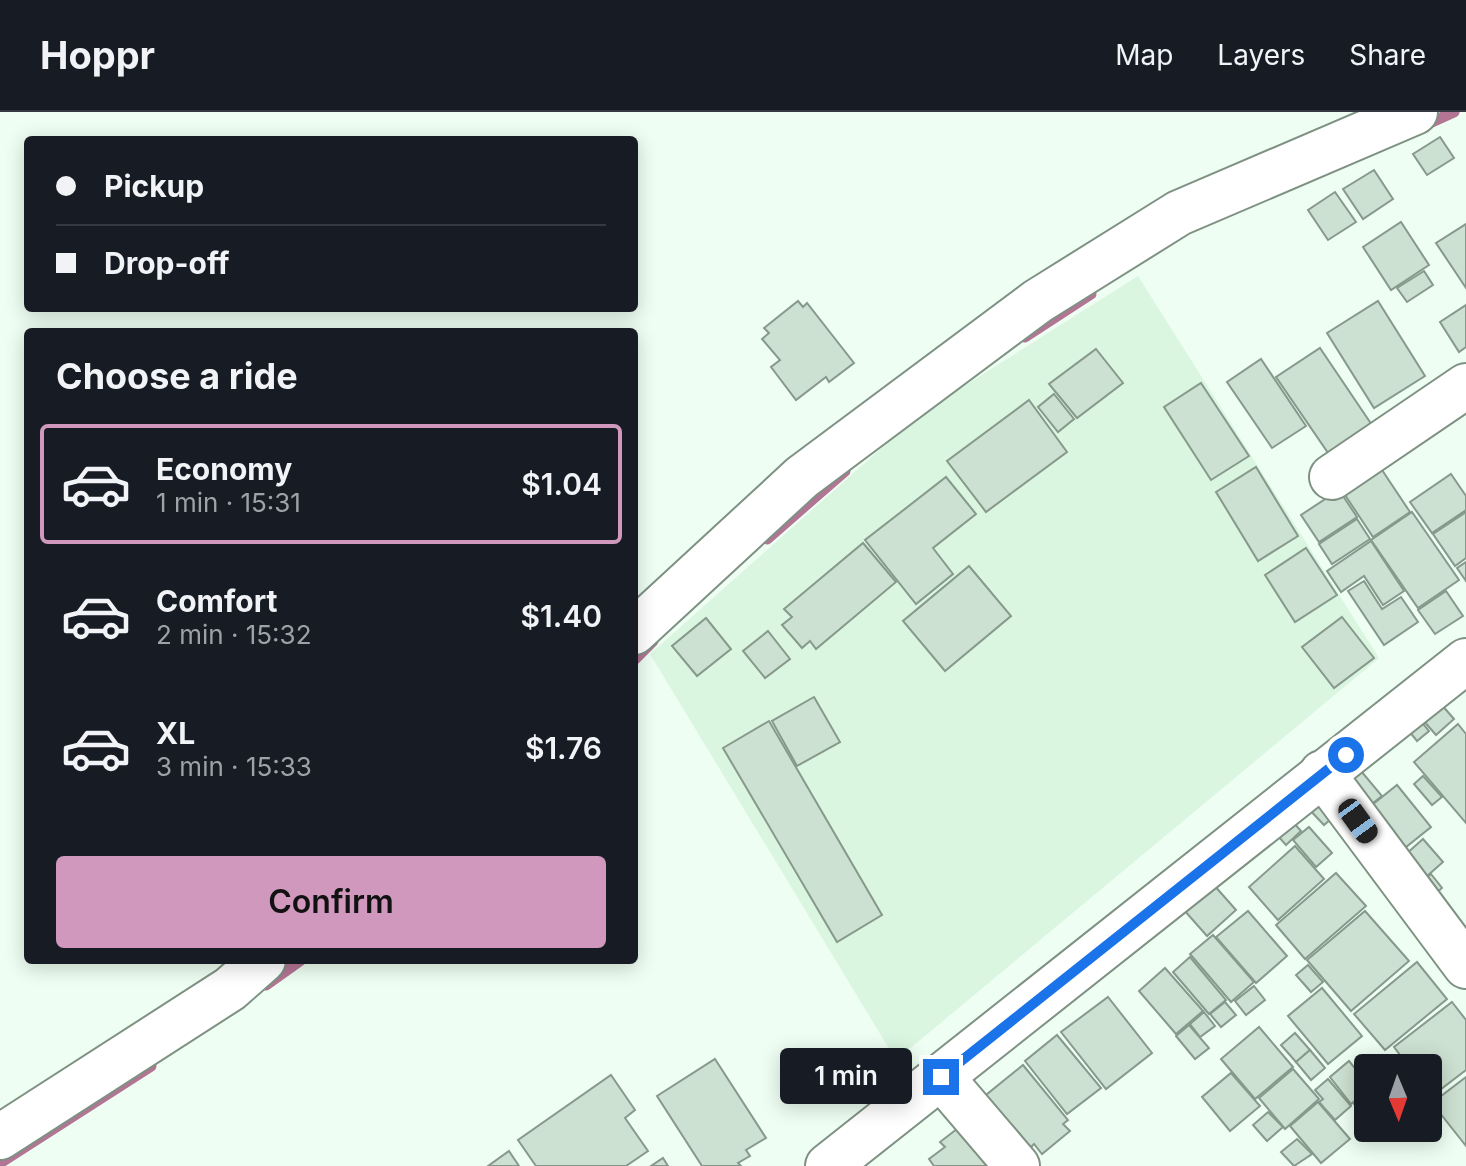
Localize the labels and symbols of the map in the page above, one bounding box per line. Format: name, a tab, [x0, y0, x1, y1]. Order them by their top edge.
route start	[1328, 737, 1364, 773]
car	[1334, 795, 1382, 847]
callout: 1 min	[781, 1049, 913, 1105]
north arrow	[1354, 1054, 1442, 1142]
route end	[923, 1059, 959, 1095]

